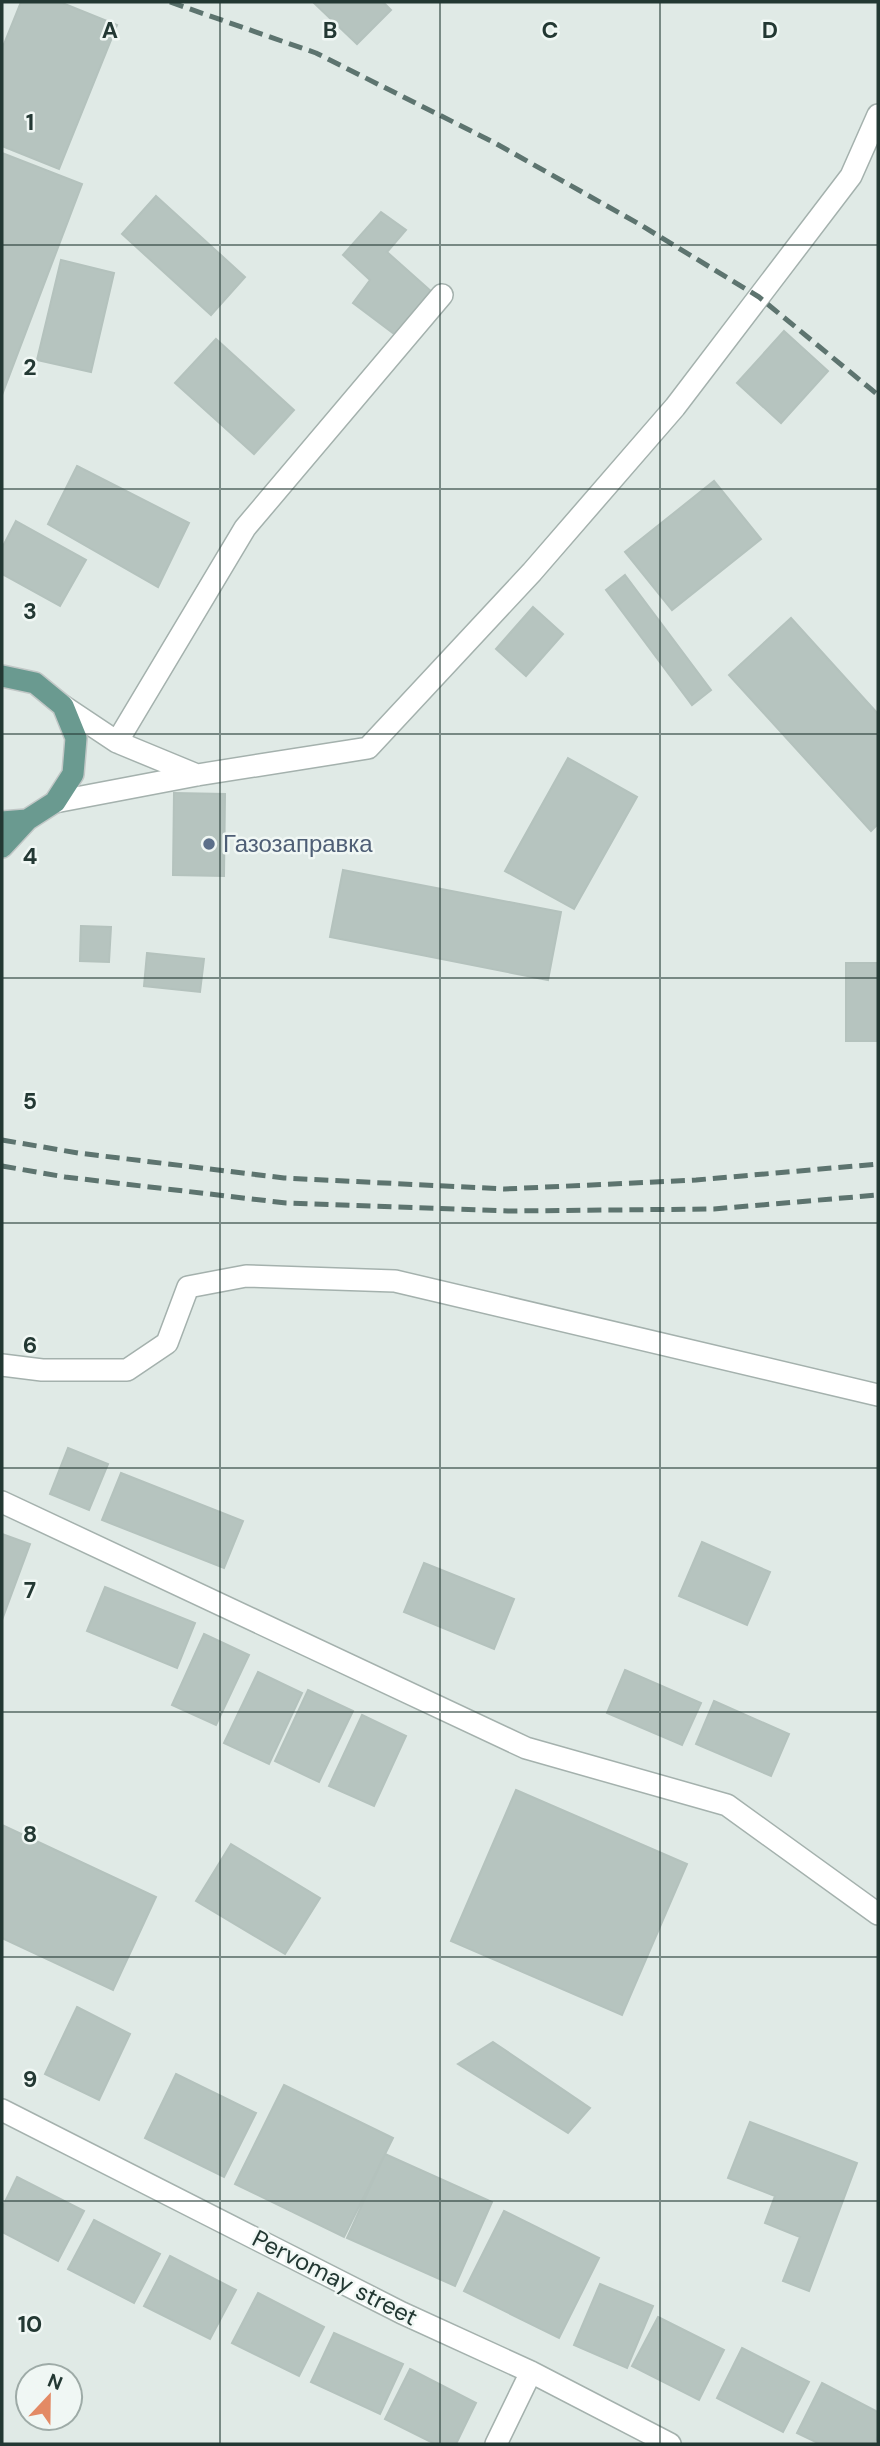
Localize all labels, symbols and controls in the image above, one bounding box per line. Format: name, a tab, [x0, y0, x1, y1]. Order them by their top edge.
text: A	[102, 15, 118, 45]
text: B	[323, 15, 337, 45]
text: C	[542, 15, 558, 45]
text: D	[762, 15, 778, 45]
text: 1	[26, 107, 34, 137]
text: 2	[23, 352, 37, 382]
text: 3	[23, 596, 37, 626]
place label: Газозаправка	[223, 828, 373, 859]
marker: Газозаправка	[201, 836, 217, 852]
text: 4	[23, 841, 38, 871]
text: 5	[23, 1086, 37, 1116]
text: 6	[23, 1330, 37, 1360]
text: 7	[24, 1575, 36, 1605]
text: 8	[23, 1819, 37, 1849]
text: 9	[23, 2064, 37, 2094]
street label: Pervomay street	[247, 2223, 423, 2333]
text: 10	[18, 2309, 42, 2339]
north arrow	[14, 2362, 84, 2432]
text: N	[44, 2368, 66, 2396]

